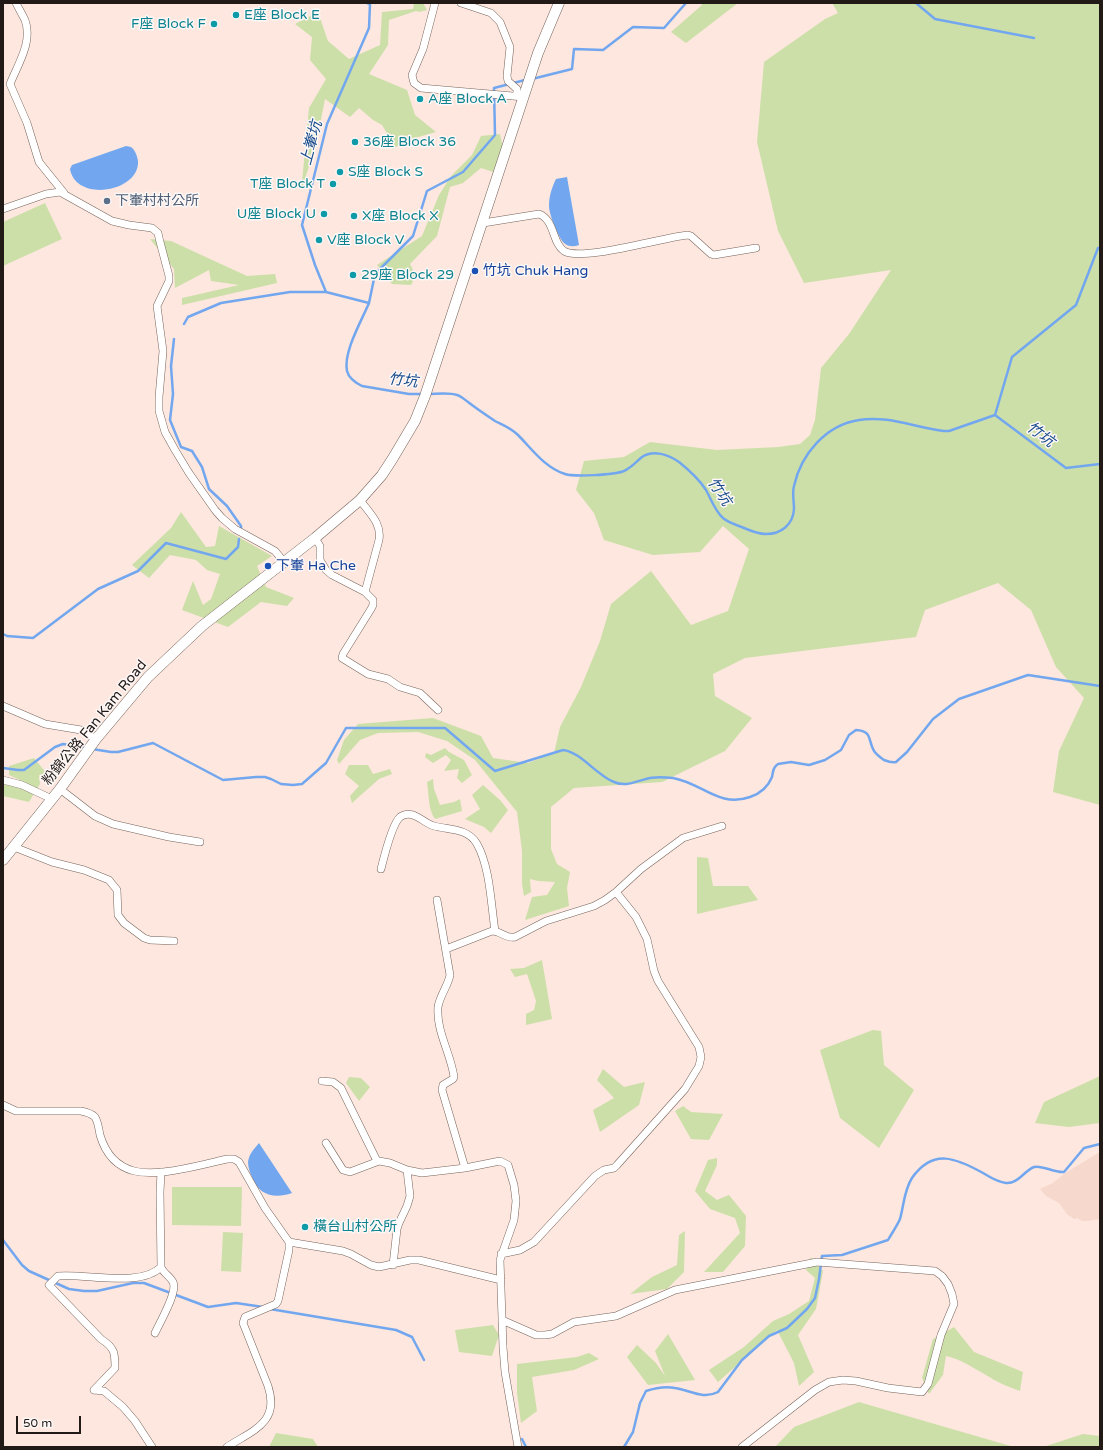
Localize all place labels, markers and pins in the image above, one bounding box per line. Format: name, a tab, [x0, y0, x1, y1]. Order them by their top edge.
place label: E座 Block E	[244, 7, 320, 23]
marker: E座 Block E	[231, 10, 241, 20]
place label: F座 Block F	[131, 16, 206, 32]
marker: F座 Block F	[209, 19, 219, 29]
place label: A座 Block A	[428, 91, 507, 107]
marker: A座 Block A	[415, 94, 425, 104]
place label: 36座 Block 36	[363, 134, 456, 150]
marker: 36座 Block 36	[350, 137, 360, 147]
place label: S座 Block S	[348, 164, 423, 180]
marker: S座 Block S	[335, 167, 345, 177]
place label: T座 Block T	[250, 176, 325, 192]
marker: T座 Block T	[328, 179, 338, 189]
place label: 下輋村村公所	[115, 193, 199, 209]
marker: 下輋村村公所	[102, 196, 112, 206]
place label: U座 Block U	[237, 206, 316, 222]
place label: X座 Block X	[362, 208, 439, 224]
marker: U座 Block U	[319, 209, 329, 219]
marker: X座 Block X	[349, 211, 359, 221]
place label: V座 Block V	[327, 232, 404, 248]
marker: V座 Block V	[314, 235, 324, 245]
place label: 竹坑 Chuk Hang	[483, 263, 588, 279]
marker: 竹坑 Chuk Hang	[470, 266, 480, 276]
place label: 29座 Block 29	[361, 267, 454, 283]
marker: 29座 Block 29	[348, 270, 358, 280]
place label: 下輋 Ha Che	[276, 558, 356, 574]
marker: 下輋 Ha Che	[263, 561, 273, 571]
place label: 橫台山村公所	[313, 1219, 397, 1235]
marker: 橫台山村公所	[300, 1222, 310, 1232]

